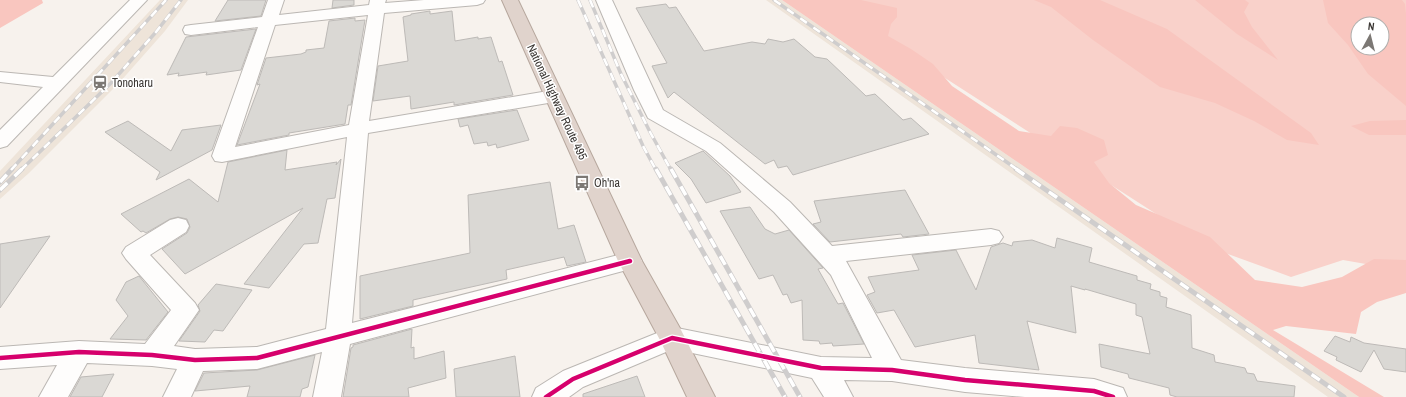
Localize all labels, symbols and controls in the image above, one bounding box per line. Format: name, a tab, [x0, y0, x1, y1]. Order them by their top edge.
north arrow	[1350, 16, 1390, 56]
text: N	[1367, 19, 1375, 33]
street label: National Highway Route 495	[523, 42, 591, 163]
station icon: Tonoharu	[91, 74, 109, 92]
place label: Tonoharu	[112, 75, 153, 91]
bus stop icon: Oh'na	[573, 174, 591, 192]
place label: Oh'na	[594, 175, 620, 191]

